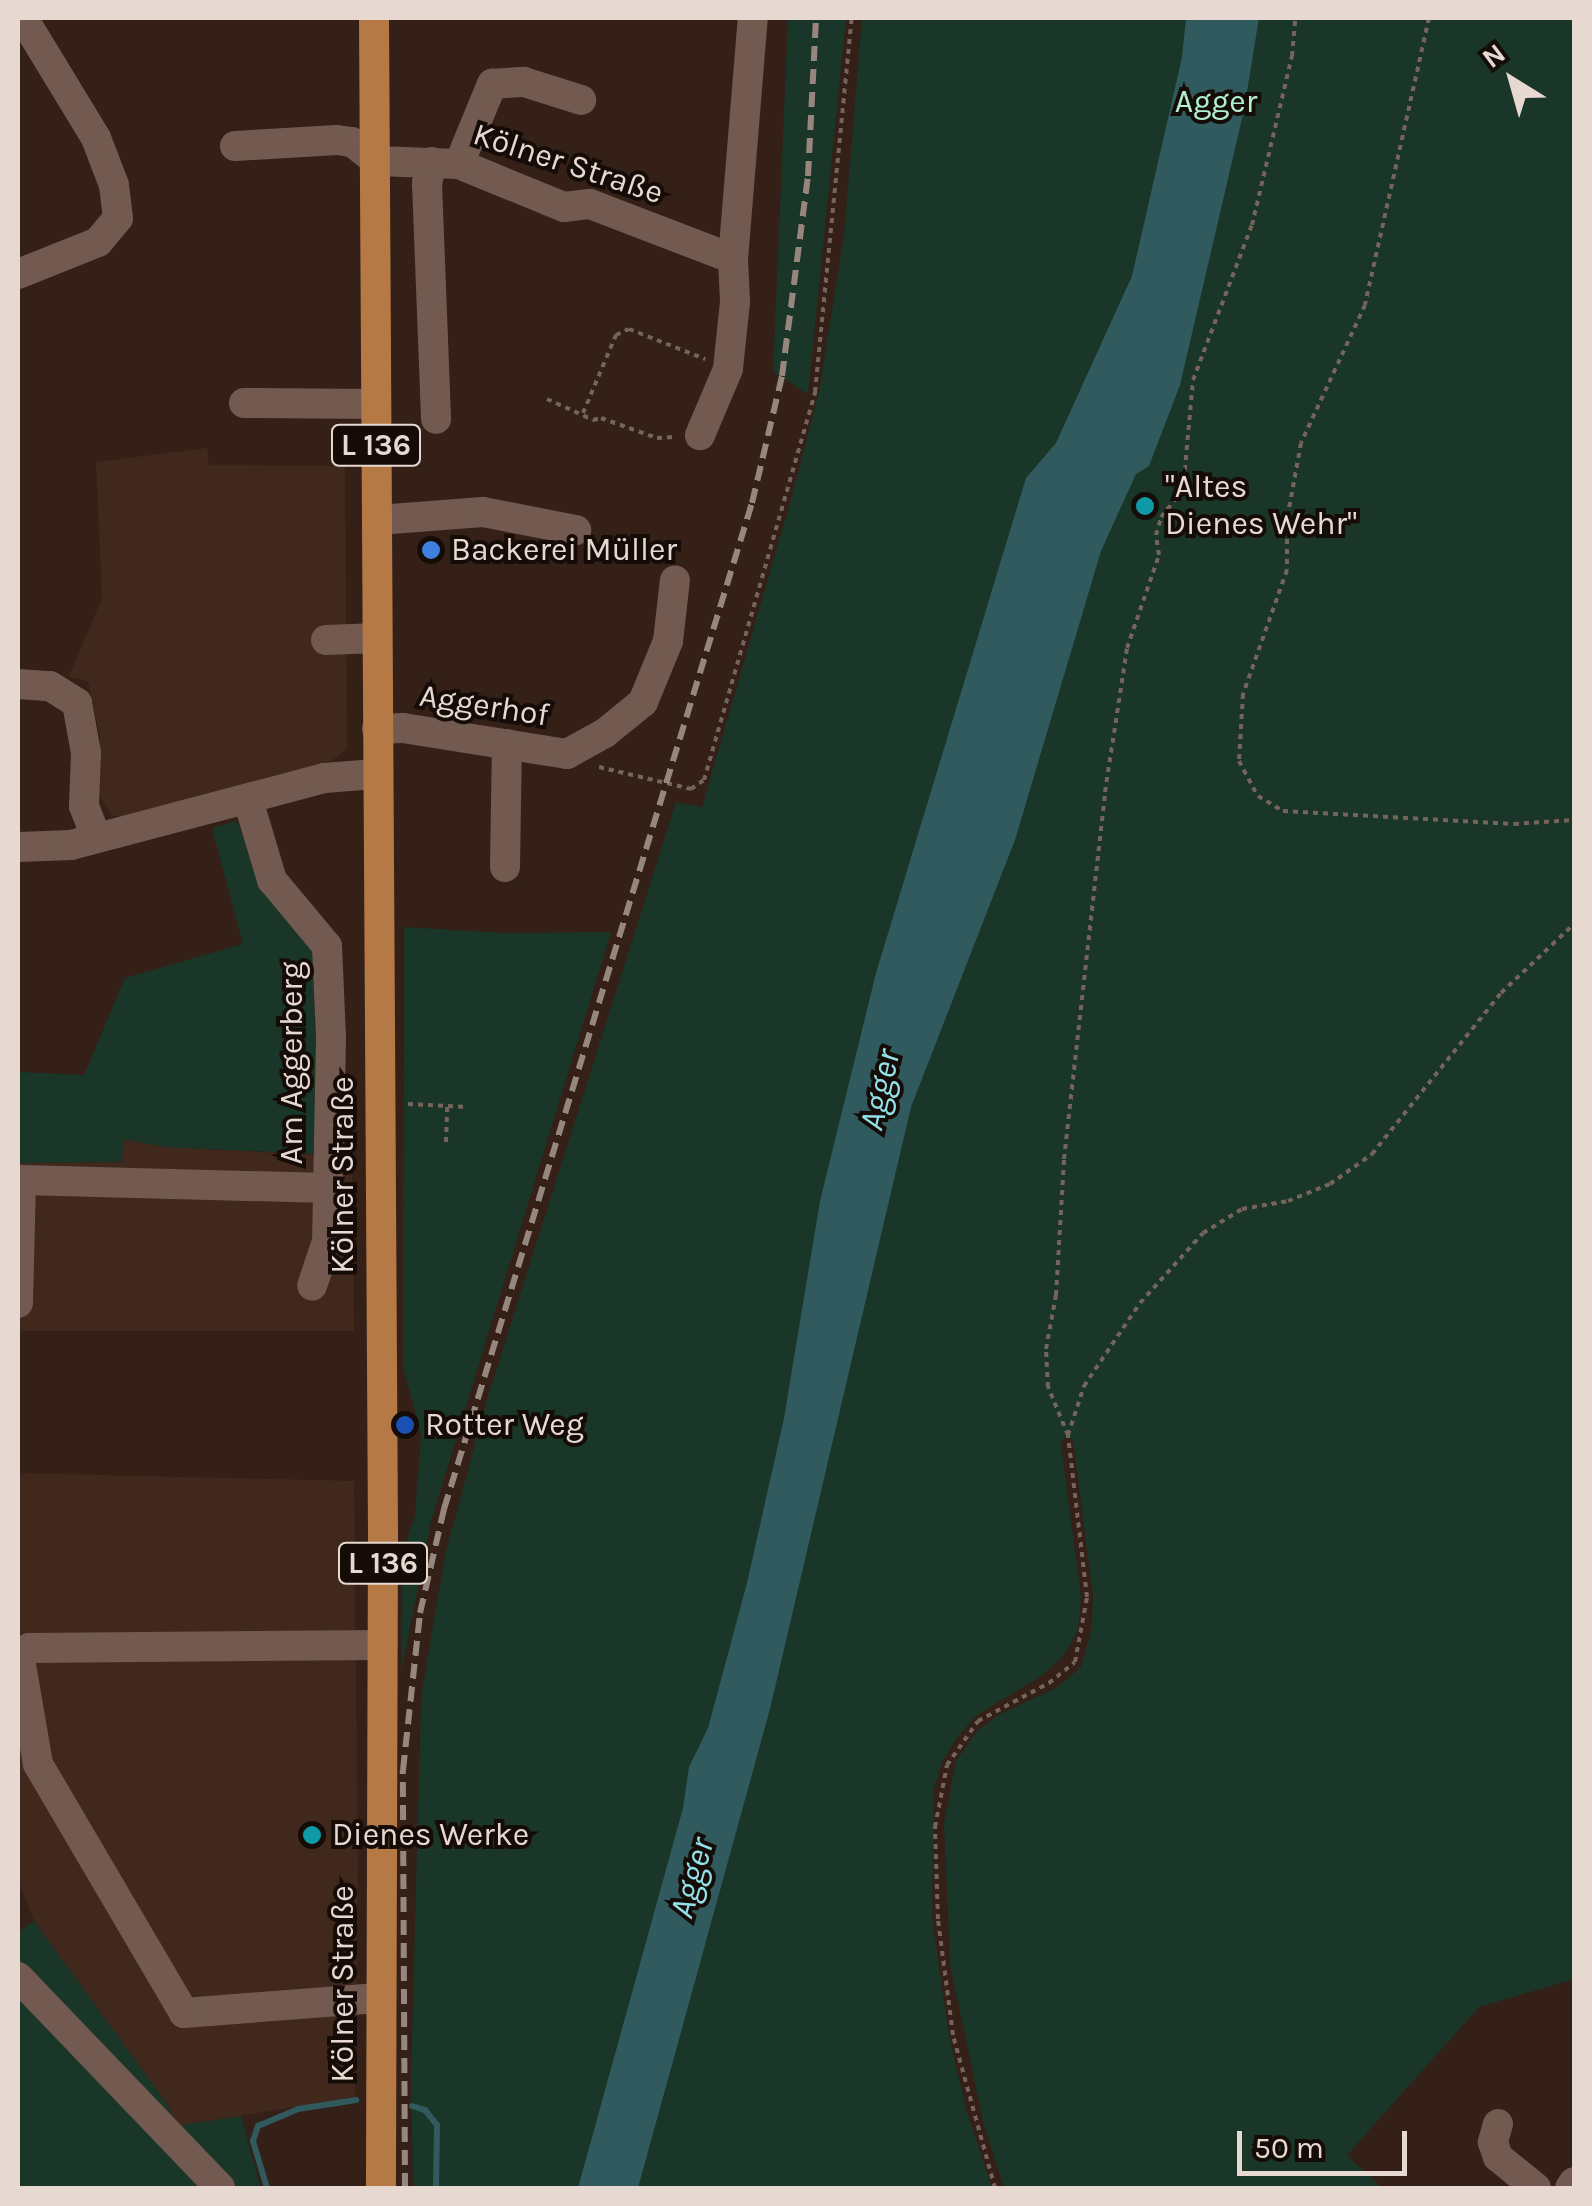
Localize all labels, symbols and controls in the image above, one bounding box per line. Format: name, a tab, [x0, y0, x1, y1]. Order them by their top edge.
north arrow	[1462, 30, 1562, 130]
text: N	[1476, 36, 1512, 75]
park label: Agger	[1175, 83, 1257, 121]
street label: Kölner Straße	[468, 115, 668, 213]
road number: L 136	[331, 420, 421, 470]
place label: "Altes Dienes Wehr"	[1165, 469, 1357, 544]
marker: "Altes Dienes Wehr"	[1134, 495, 1156, 517]
place label: Backerei Müller	[451, 531, 677, 569]
marker: Backerei Müller	[420, 539, 442, 561]
street label: Aggerhof	[417, 677, 551, 735]
street label: Am Aggerberg	[273, 962, 311, 1164]
water label: Agger	[850, 1045, 910, 1135]
street label: Kölner Straße	[324, 1076, 362, 1274]
place label: Rotter Weg	[425, 1406, 584, 1444]
marker: Rotter Weg	[394, 1414, 416, 1436]
road number: L 136	[338, 1538, 428, 1588]
place label: Dienes Werke	[332, 1816, 529, 1854]
marker: Dienes Werke	[301, 1824, 323, 1846]
water label: Agger	[661, 1833, 723, 1923]
street label: Kölner Straße	[324, 1885, 362, 2083]
scale bar	[1242, 2111, 1412, 2173]
text: 50 m	[1254, 2130, 1324, 2166]

